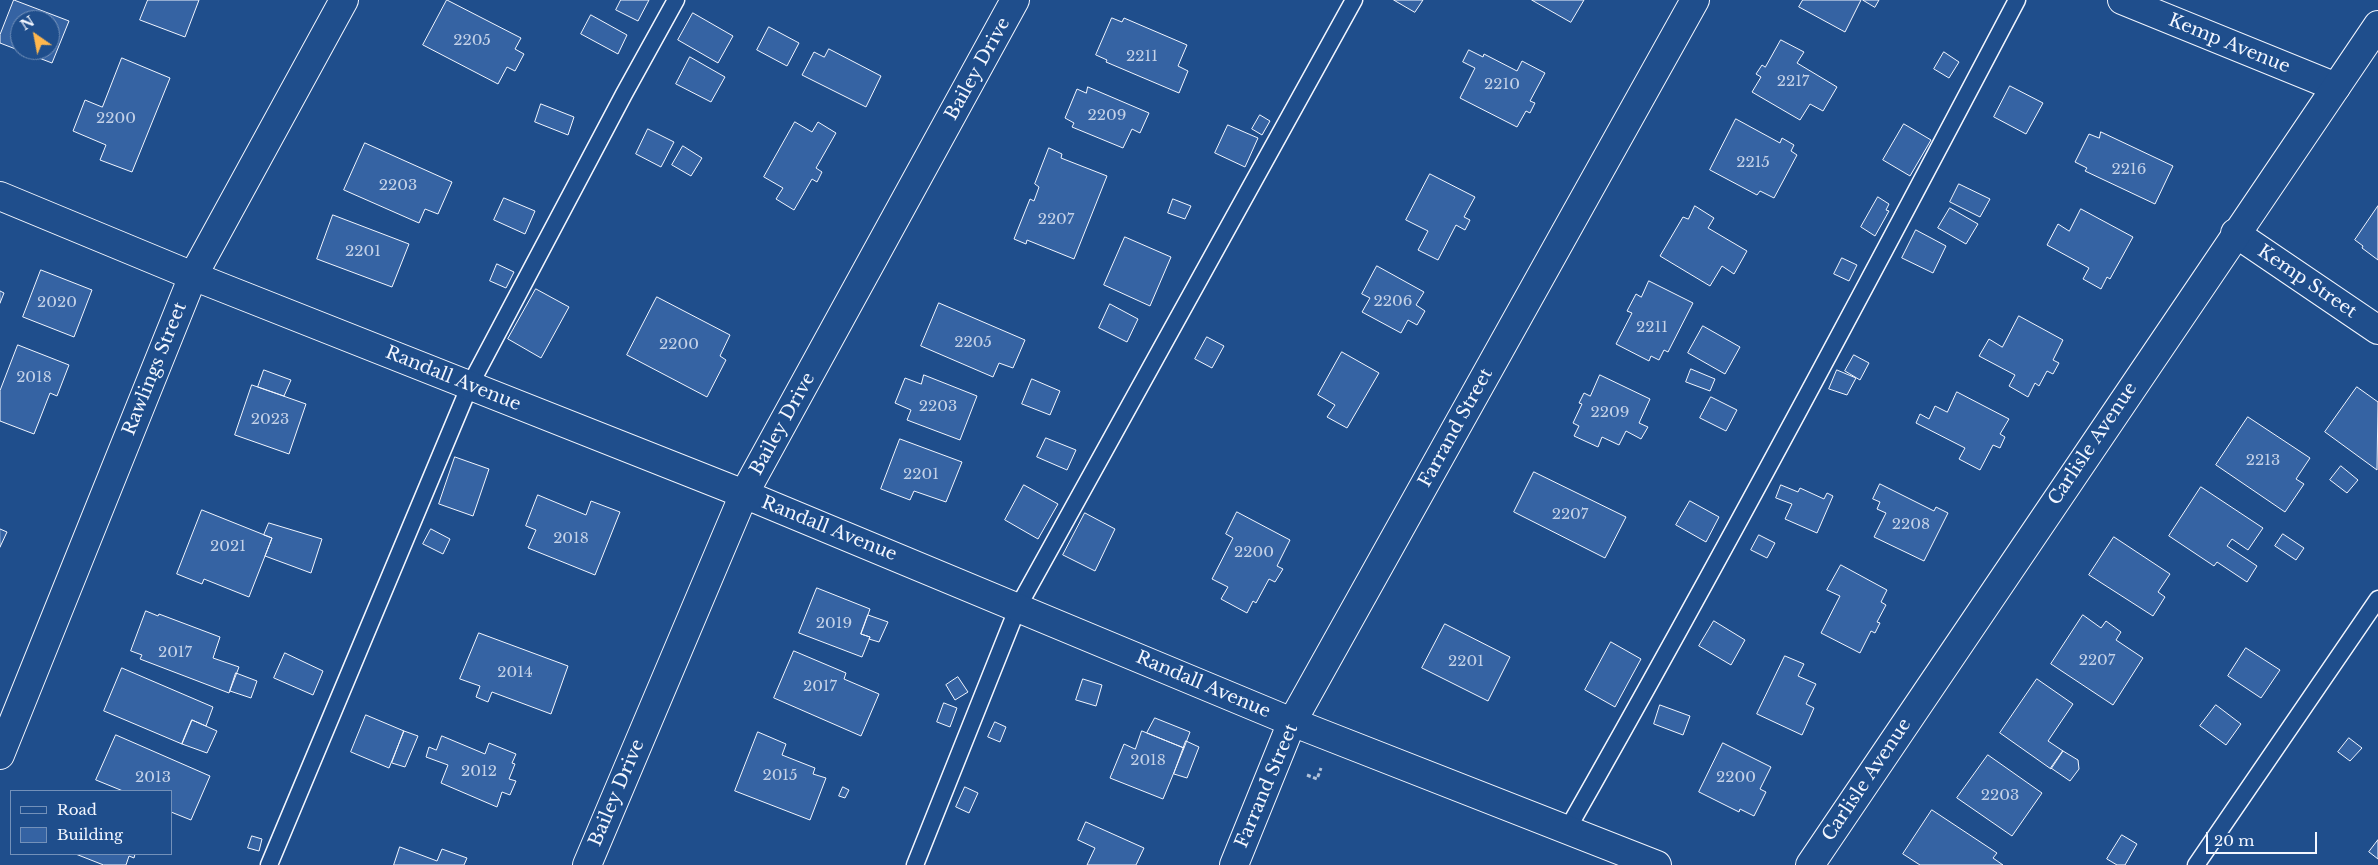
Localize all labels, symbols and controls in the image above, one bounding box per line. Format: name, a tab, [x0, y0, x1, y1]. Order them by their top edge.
north arrow	[10, 10, 60, 60]
street label: Kemp Avenue	[2165, 10, 2293, 78]
text: N	[17, 12, 38, 34]
street label: Bailey Drive	[941, 14, 1015, 124]
house number: 2205	[453, 32, 491, 50]
house number: 2211	[1126, 48, 1158, 66]
house number: 2217	[1777, 73, 1809, 91]
house number: 2210	[1484, 76, 1520, 94]
house number: 2209	[1088, 107, 1126, 125]
house number: 2200	[96, 110, 136, 128]
house number: 2215	[1736, 154, 1770, 172]
house number: 2216	[2112, 161, 2146, 179]
house number: 2203	[379, 177, 417, 195]
house number: 2207	[1038, 211, 1074, 229]
street label: Kemp Street	[2253, 241, 2361, 323]
house number: 2201	[345, 243, 381, 261]
house number: 2206	[1374, 293, 1412, 311]
house number: 2020	[37, 294, 77, 312]
street label: Rawlings Street	[118, 299, 192, 439]
house number: 2211	[1636, 319, 1668, 337]
house number: 2205	[954, 334, 992, 352]
house number: 2200	[659, 336, 699, 354]
street label: Randall Avenue	[382, 342, 524, 416]
street label: Farrand Street	[1414, 365, 1498, 491]
house number: 2018	[16, 369, 52, 387]
street label: Bailey Drive	[746, 369, 820, 479]
street label: Carlisle Avenue	[2044, 379, 2142, 509]
house number: 2203	[919, 398, 957, 416]
house number: 2209	[1591, 404, 1629, 422]
house number: 2023	[251, 411, 289, 429]
house number: 2213	[2246, 452, 2280, 470]
house number: 2201	[903, 466, 939, 484]
street label: Randall Avenue	[758, 492, 900, 566]
house number: 2207	[1552, 506, 1588, 524]
house number: 2208	[1892, 516, 1930, 534]
house number: 2018	[553, 530, 589, 548]
house number: 2021	[210, 538, 246, 556]
house number: 2200	[1234, 544, 1274, 562]
house number: 2019	[816, 615, 852, 633]
house number: 2017	[158, 644, 192, 662]
street label: Randall Avenue	[1132, 647, 1274, 723]
house number: 2207	[2079, 652, 2115, 670]
house number: 2201	[1448, 653, 1484, 671]
house number: 2014	[497, 664, 533, 682]
house number: 2017	[803, 678, 837, 696]
street label: Carlisle Avenue	[1818, 715, 1916, 845]
street label: Farrand Street	[1231, 721, 1303, 851]
street label: Bailey Drive	[585, 736, 649, 850]
house number: 2018	[1130, 752, 1166, 770]
house number: 2012	[461, 763, 497, 781]
house number: 2015	[762, 767, 798, 785]
house number: 2013	[135, 769, 171, 787]
house number: 2200	[1716, 769, 1756, 787]
house number: 2203	[1981, 787, 2019, 805]
legend	[10, 790, 172, 855]
text: Road	[57, 800, 97, 819]
scale bar	[2208, 822, 2319, 854]
text: Building	[57, 825, 123, 844]
text: 20 m	[2214, 831, 2254, 850]

